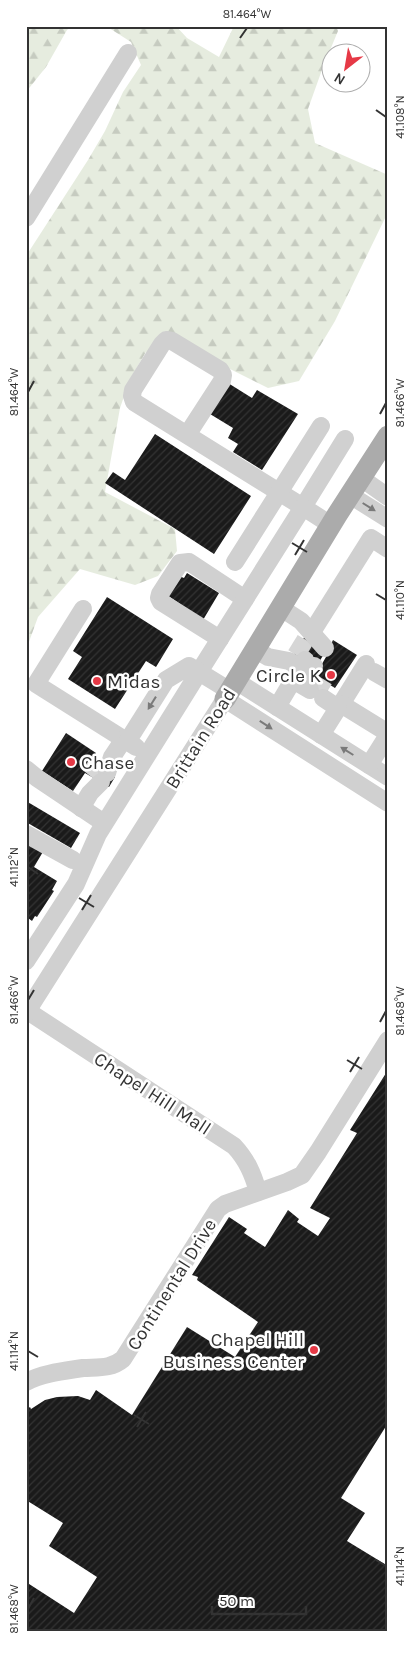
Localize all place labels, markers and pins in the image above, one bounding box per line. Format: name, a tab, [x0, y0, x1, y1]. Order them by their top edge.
place label: Circle K	[256, 665, 321, 687]
marker: Circle K	[325, 669, 337, 681]
place label: Midas	[107, 671, 160, 693]
marker: Midas	[91, 675, 103, 687]
place label: Chase	[81, 752, 134, 774]
marker: Chase	[65, 756, 77, 768]
place label: Chapel Hill Business Center	[163, 1329, 304, 1373]
marker: Chapel Hill Business Center	[308, 1344, 320, 1356]

